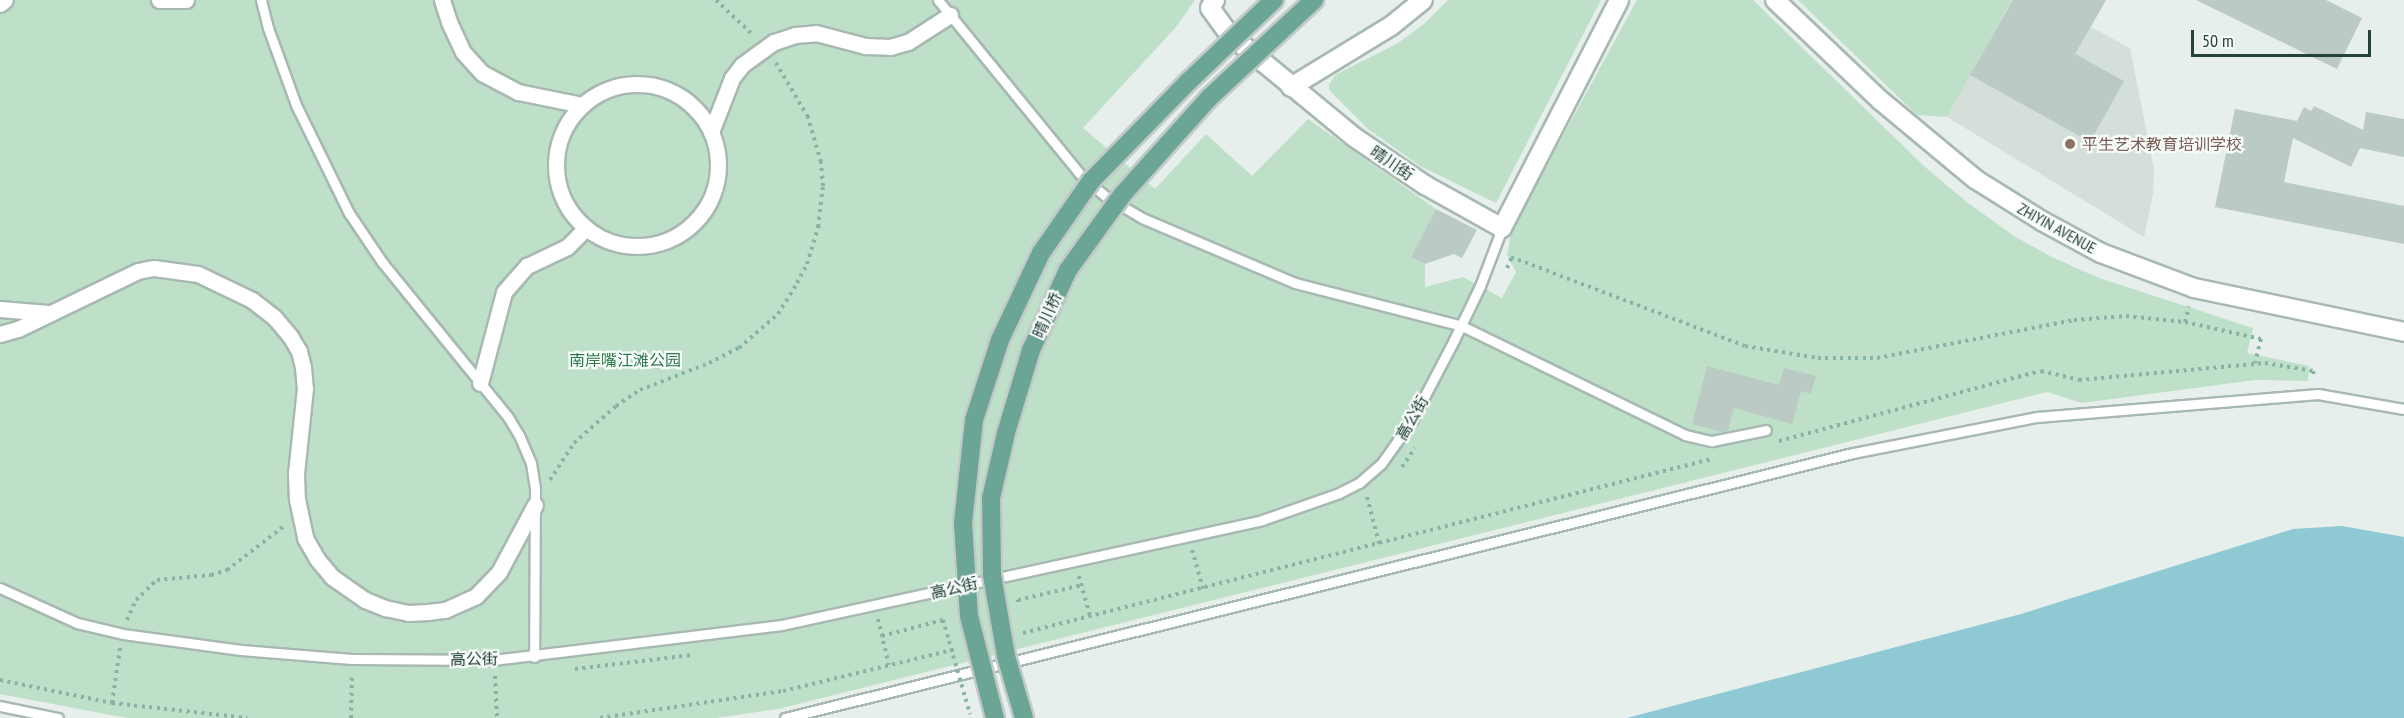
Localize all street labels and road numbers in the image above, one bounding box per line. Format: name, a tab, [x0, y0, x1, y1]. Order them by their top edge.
street label: 晴川街	[1367, 142, 1417, 184]
street label: ZHIYIN AVENUE	[2014, 198, 2100, 258]
street label: 晴川桥	[1028, 289, 1066, 341]
street label: 高公街	[1392, 392, 1432, 444]
street label: 高公街	[928, 573, 980, 603]
street label: 高公街	[450, 649, 498, 669]

